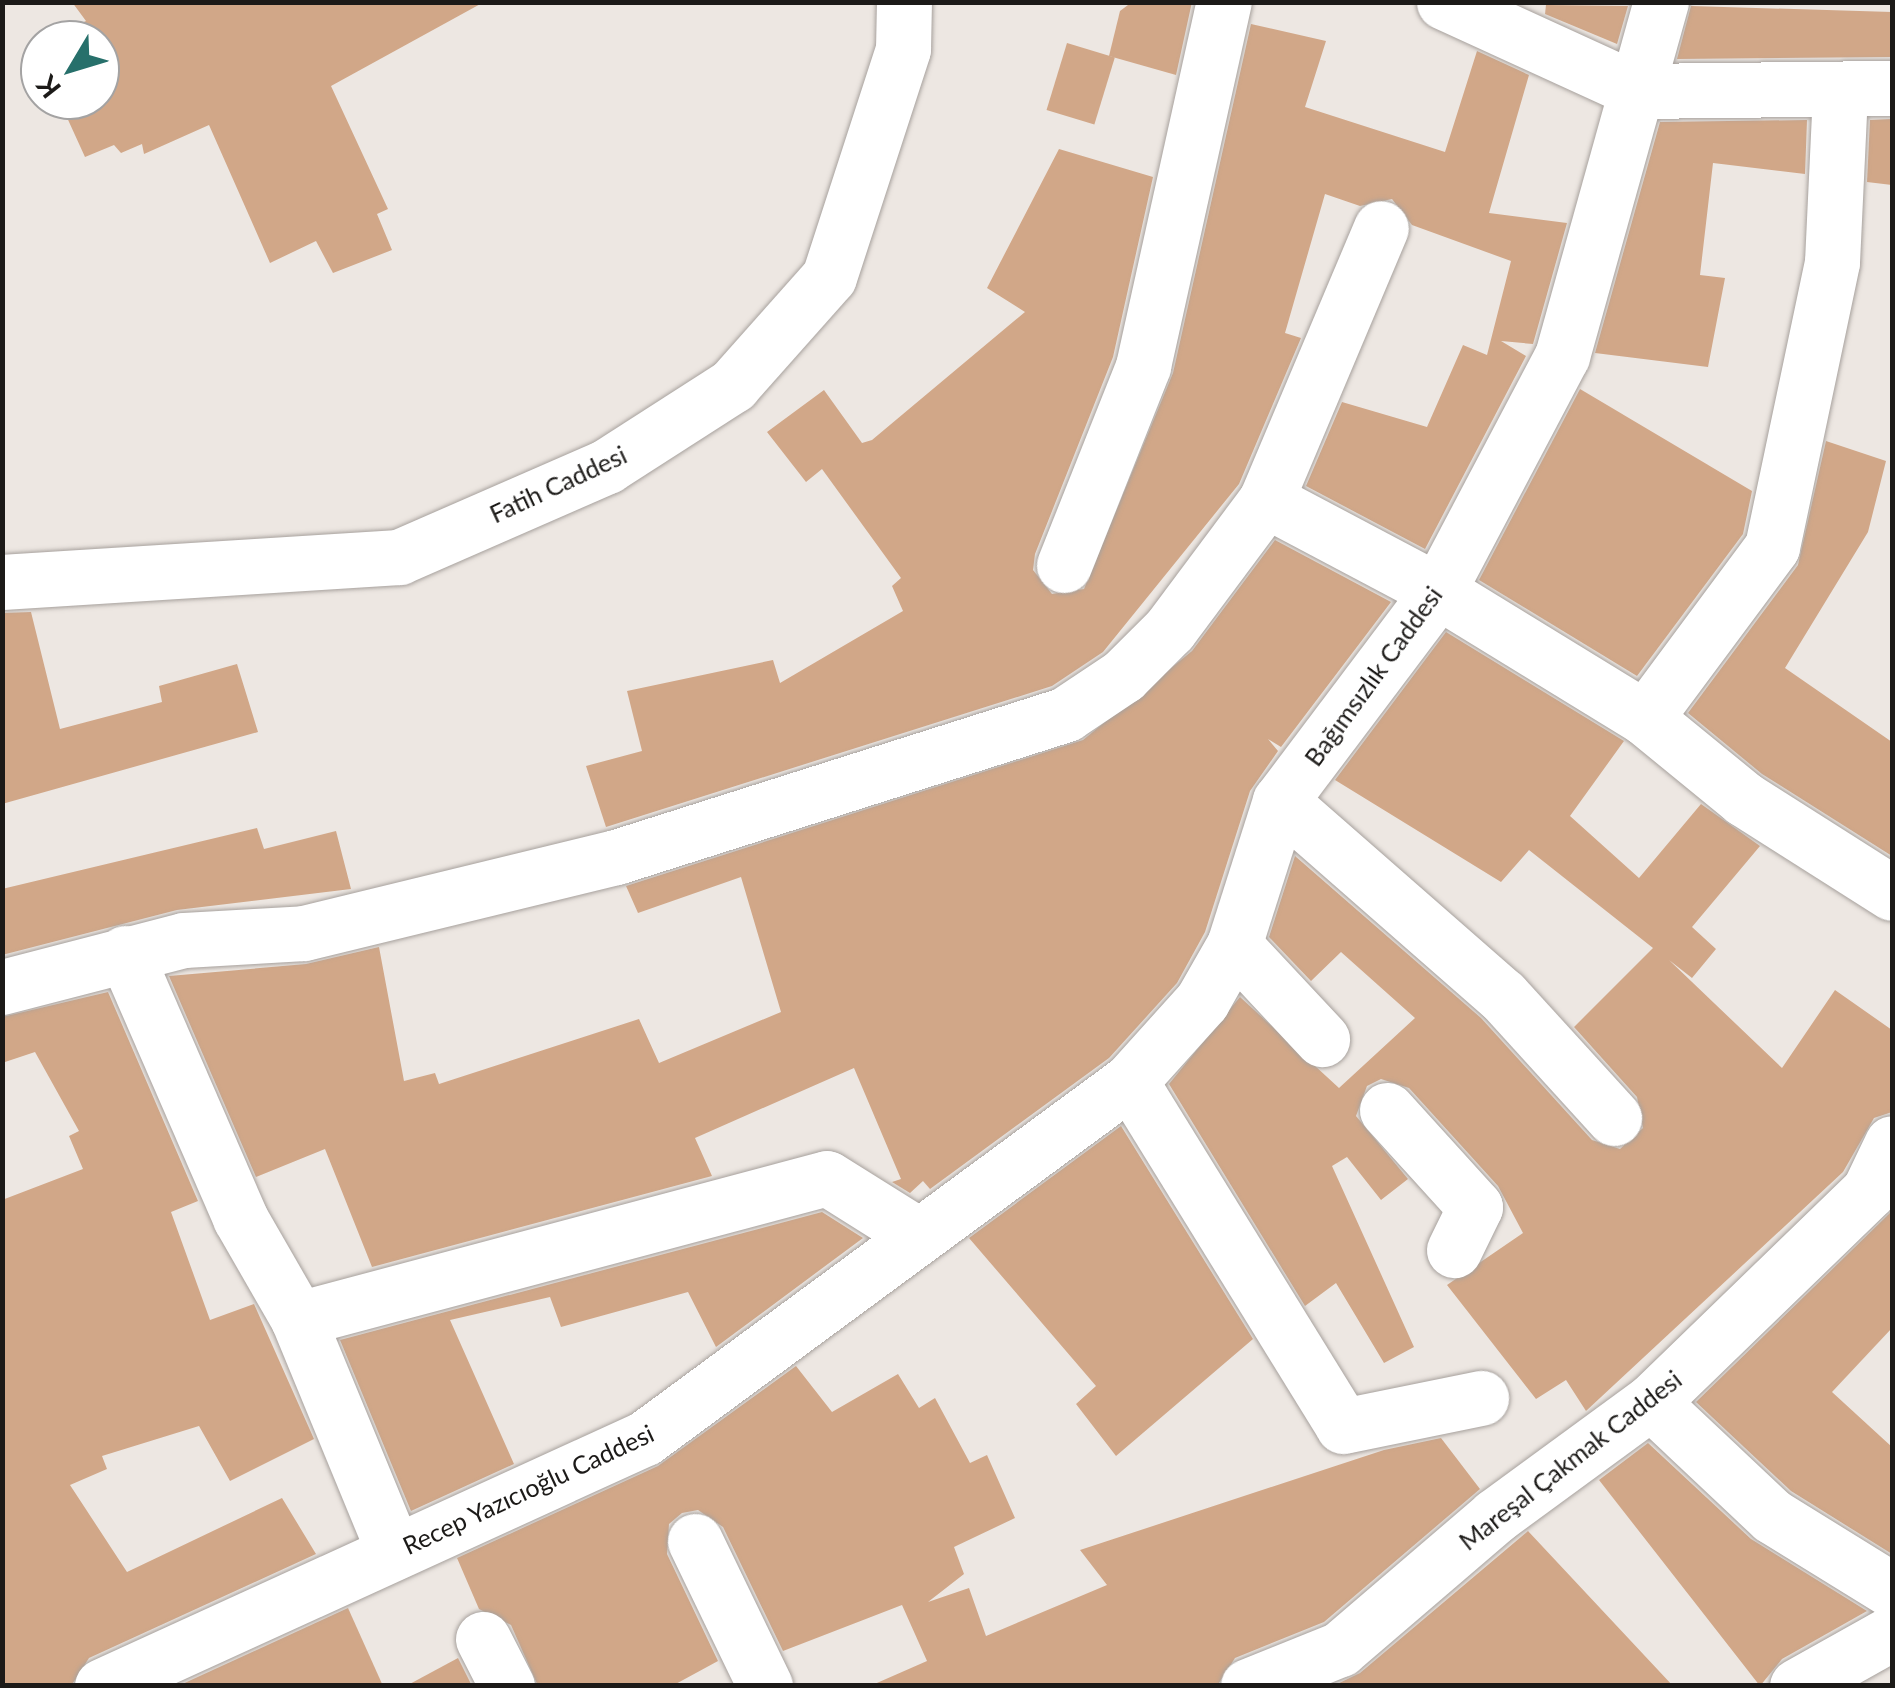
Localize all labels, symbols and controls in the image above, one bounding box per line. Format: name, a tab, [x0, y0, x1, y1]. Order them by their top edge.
north arrow	[20, 20, 120, 120]
text: K	[29, 69, 67, 105]
street label: Fatih Caddesi	[485, 439, 631, 529]
street label: Bağımsızlık Caddesi	[1298, 581, 1448, 771]
street label: Mareşal Çakmak Caddesi	[1453, 1364, 1687, 1556]
street label: Recep Yazıcıoğlu Caddesi	[397, 1417, 659, 1561]

